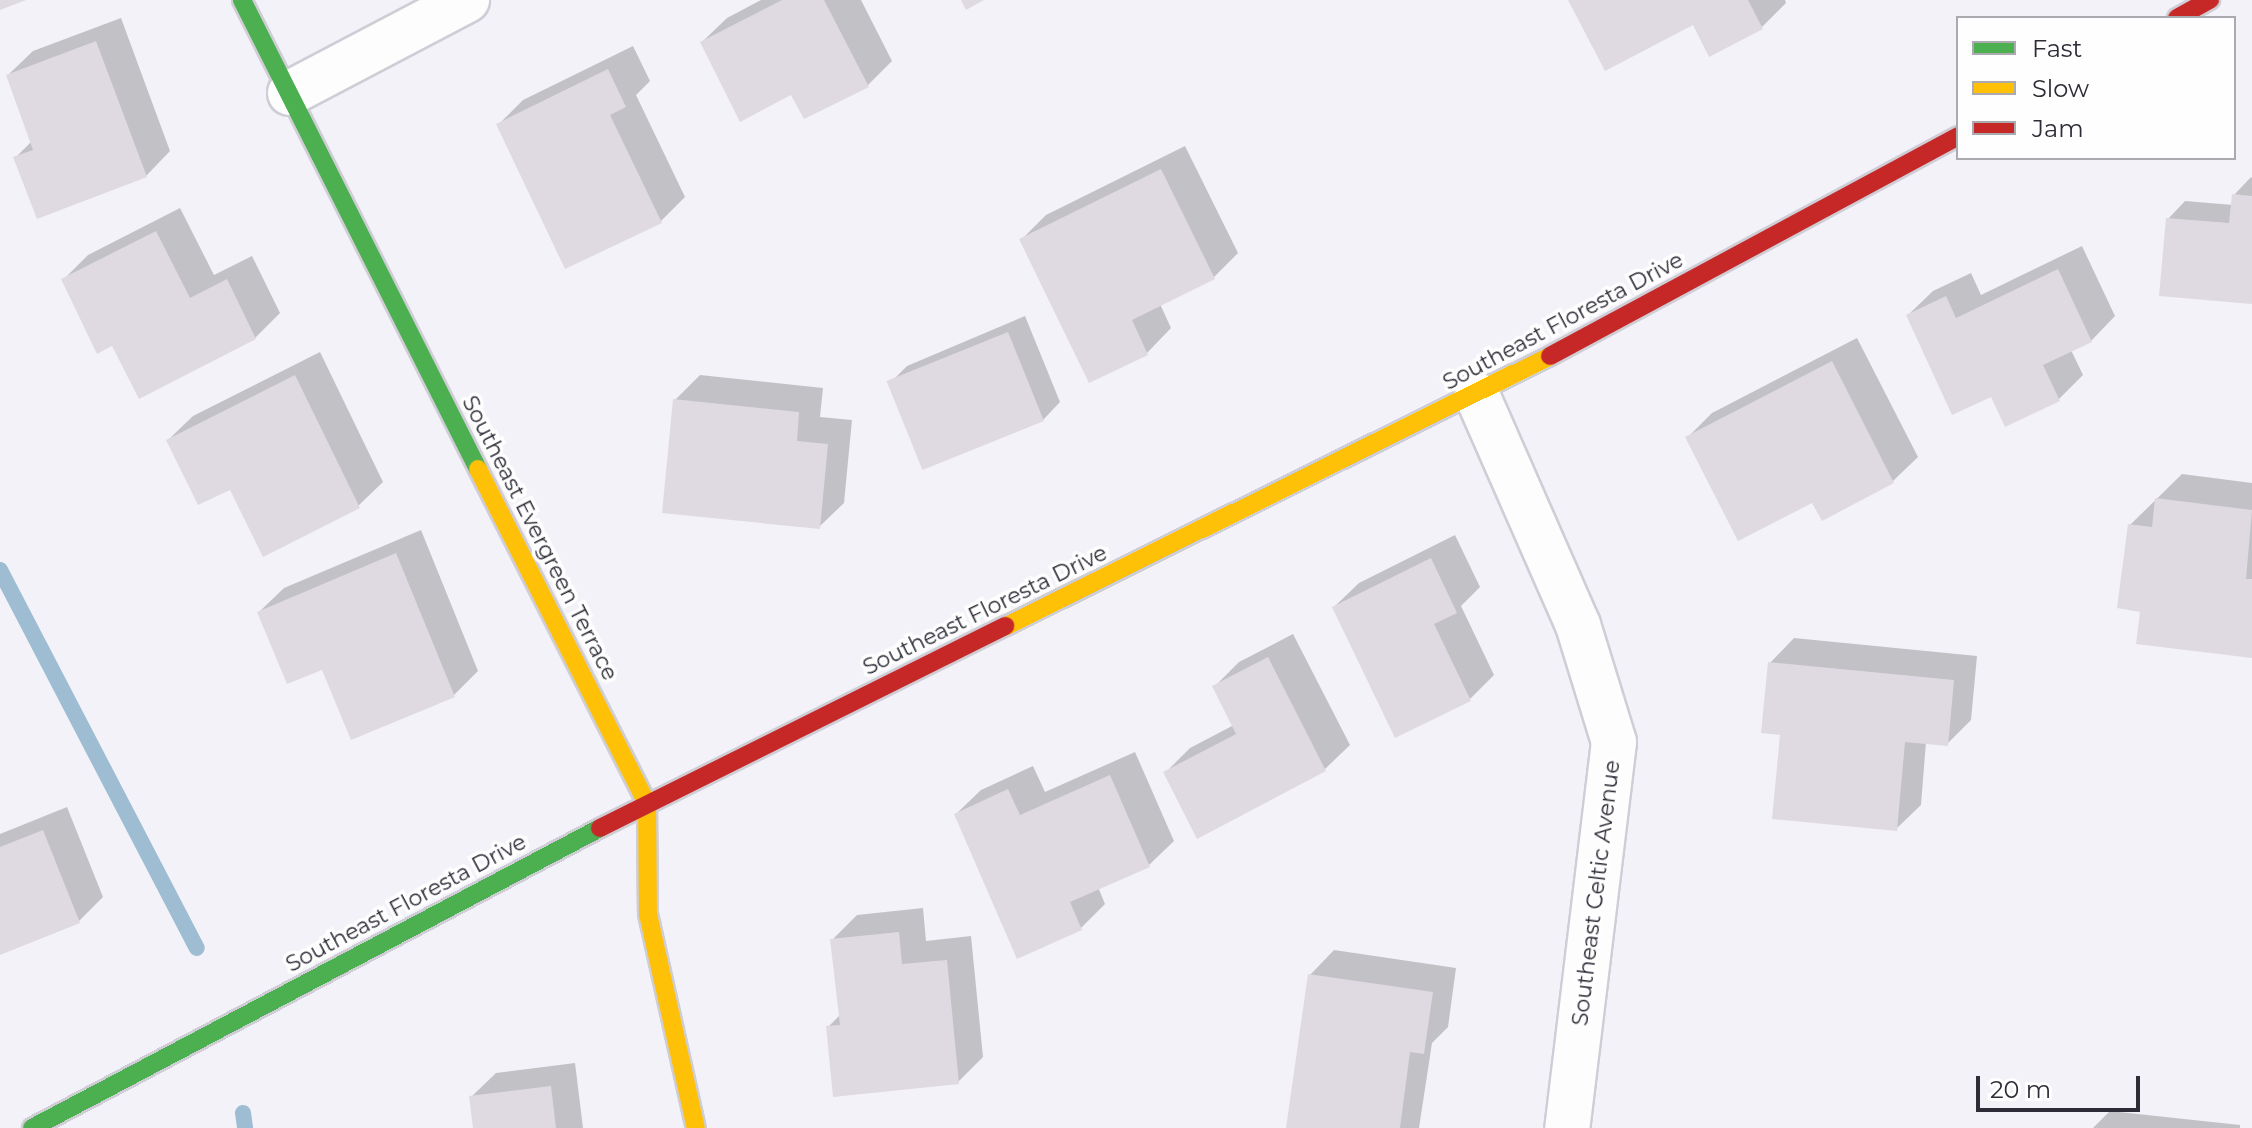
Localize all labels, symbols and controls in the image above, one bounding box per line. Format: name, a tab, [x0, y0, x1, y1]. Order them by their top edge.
legend	[1956, 16, 2236, 160]
text: Fast	[2032, 34, 2082, 63]
text: Slow	[2032, 74, 2089, 103]
text: Jam	[2032, 114, 2084, 143]
street label: Southeast Floresta Drive	[1438, 246, 1688, 396]
street label: Southeast Evergreen Terrace	[457, 391, 623, 685]
street label: Southeast Floresta Drive	[859, 539, 1111, 681]
street label: Southeast Celtic Avenue	[1567, 759, 1625, 1027]
street label: Southeast Floresta Drive	[281, 828, 531, 978]
scale bar	[1980, 1060, 2144, 1110]
text: 20 m	[1990, 1075, 2051, 1104]

